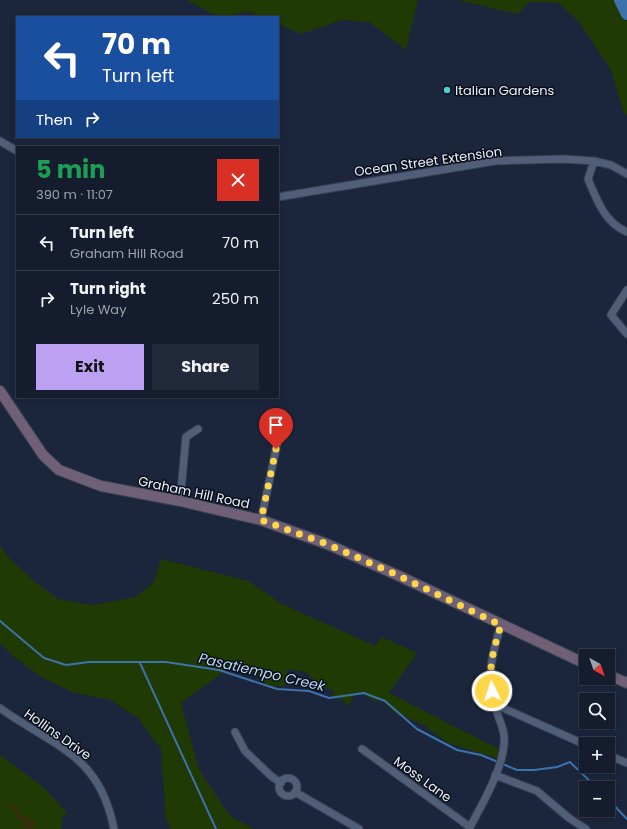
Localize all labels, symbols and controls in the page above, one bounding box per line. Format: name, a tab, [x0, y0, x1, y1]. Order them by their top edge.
text: 70 m	[102, 25, 171, 64]
icon: left	[36, 32, 88, 84]
text: Turn left	[102, 63, 174, 88]
place label: Italian Gardens	[455, 81, 555, 100]
marker: Italian Gardens	[442, 85, 452, 95]
icon: right	[81, 108, 103, 130]
text: Then	[36, 109, 73, 130]
street label: Ocean Street Extension	[353, 142, 503, 181]
text: 5 min	[36, 153, 105, 186]
button: close	[217, 159, 259, 201]
text: 390 m · 11:07	[36, 185, 113, 204]
text: Turn left	[70, 222, 134, 243]
icon: left	[36, 232, 58, 254]
text: 70 m	[222, 232, 259, 253]
text: Graham Hill Road	[70, 244, 184, 263]
text: Turn right	[70, 278, 146, 299]
icon: right	[36, 288, 58, 310]
text: 250 m	[212, 288, 259, 309]
text: Lyle Way	[70, 300, 126, 319]
button: Exit	[36, 344, 144, 390]
button: Share	[152, 344, 259, 390]
pin	[259, 408, 293, 449]
icon: arrive	[265, 414, 287, 436]
street label: Graham Hill Road	[136, 471, 251, 514]
water label: Pasatiempo Creek	[197, 648, 328, 696]
north arrow	[579, 649, 615, 685]
map controls	[579, 649, 615, 817]
position arrow	[471, 670, 513, 712]
button: search	[579, 693, 615, 729]
street label: Hollins Drive	[20, 704, 95, 765]
button: +	[579, 737, 615, 773]
street label: Moss Lane	[390, 752, 456, 807]
button: −	[579, 781, 615, 817]

